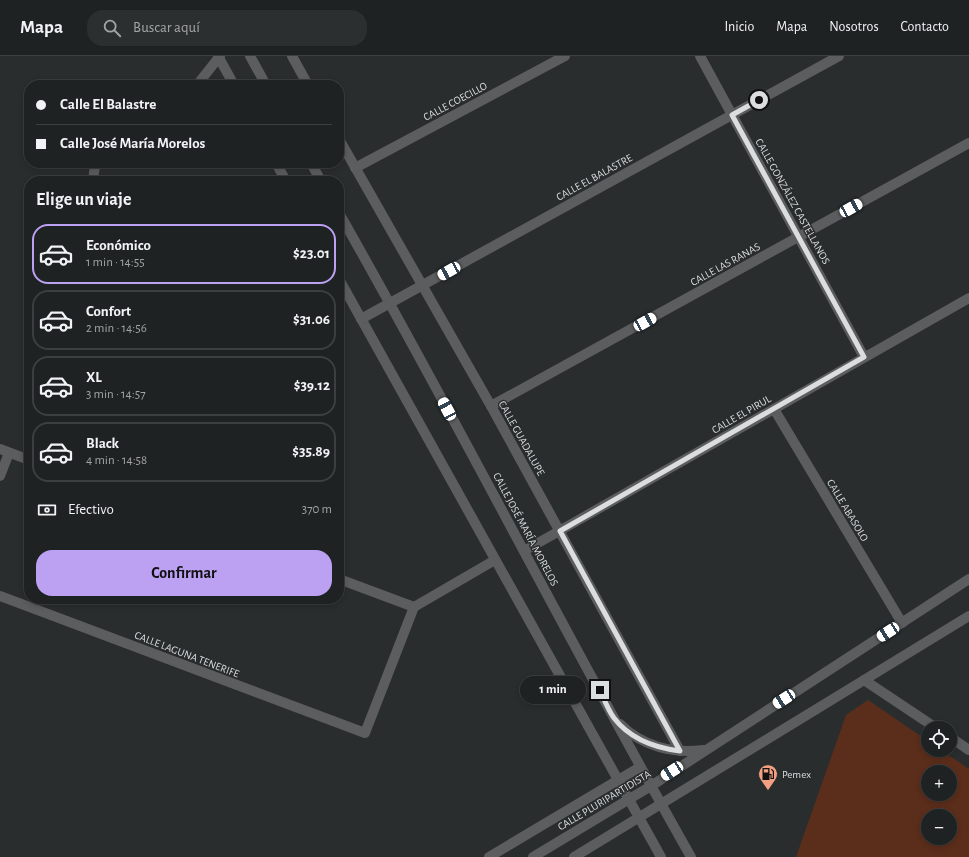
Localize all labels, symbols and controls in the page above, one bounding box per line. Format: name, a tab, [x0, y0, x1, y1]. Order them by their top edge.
search box	[87, 10, 367, 46]
icon: search	[101, 17, 123, 39]
text: Mapa	[20, 18, 63, 37]
text: Buscar aquí	[133, 20, 200, 35]
text: Inicio	[724, 20, 754, 34]
text: Mapa	[776, 20, 807, 34]
text: Nosotros	[829, 20, 879, 34]
text: Contacto	[901, 20, 949, 34]
street label: CALLE COECILLO	[421, 80, 489, 123]
route start	[750, 91, 768, 109]
text: Calle El Balastre	[60, 97, 156, 112]
text: Calle José María Morelos	[60, 136, 205, 151]
street label: CALLE GONZÁLEZ CASTELLANOS	[753, 136, 833, 266]
street label: CALLE EL BALASTRE	[554, 152, 635, 203]
text: Elige un viaje	[36, 191, 131, 209]
car	[838, 197, 864, 219]
icon: car	[38, 236, 74, 272]
text: Económico	[86, 238, 151, 253]
street label: CALLE LAS RANAS	[689, 241, 762, 288]
text: $23.01	[293, 246, 330, 261]
text: 1 min · 14:55	[86, 256, 145, 269]
car	[436, 260, 462, 282]
icon: car	[38, 302, 74, 338]
text: Confort	[86, 304, 131, 319]
car	[632, 311, 658, 333]
text: $31.06	[293, 312, 330, 327]
text: 2 min · 14:56	[86, 322, 147, 335]
icon: car	[38, 368, 74, 404]
text: XL	[86, 370, 102, 385]
text: $39.12	[294, 378, 330, 393]
text: 3 min · 14:57	[86, 388, 146, 401]
street label: CALLE EL PIRUL	[710, 393, 773, 436]
car	[436, 396, 458, 422]
street label: CALLE GUADALUPE	[496, 399, 547, 478]
icon: car	[38, 434, 74, 470]
text: Black	[86, 436, 119, 451]
text: $35.89	[292, 444, 330, 459]
text: 4 min · 14:58	[86, 454, 147, 467]
street label: CALLE JOSÉ MARÍA MORELOS	[491, 470, 561, 588]
street label: CALLE ABASOLO	[825, 477, 870, 543]
icon: cash	[36, 499, 58, 521]
text: Efectivo	[68, 502, 114, 517]
text: 370 m	[302, 503, 332, 516]
button: Confirmar	[36, 550, 332, 596]
car	[875, 620, 901, 644]
street label: CALLE LAGUNA TENERIFE	[133, 629, 241, 680]
callout: 1 min	[520, 676, 586, 704]
route end	[591, 681, 609, 699]
text: 1 min	[539, 683, 567, 696]
car	[771, 687, 797, 711]
map controls	[921, 721, 957, 845]
button: locate	[921, 721, 957, 757]
car	[659, 759, 685, 783]
fuel station icon: Pemex	[757, 763, 779, 791]
button: +	[921, 765, 957, 801]
street label: CALLE PLURIPARTIDISTA	[556, 768, 653, 833]
place label: Pemex	[782, 769, 811, 780]
button: −	[921, 809, 957, 845]

